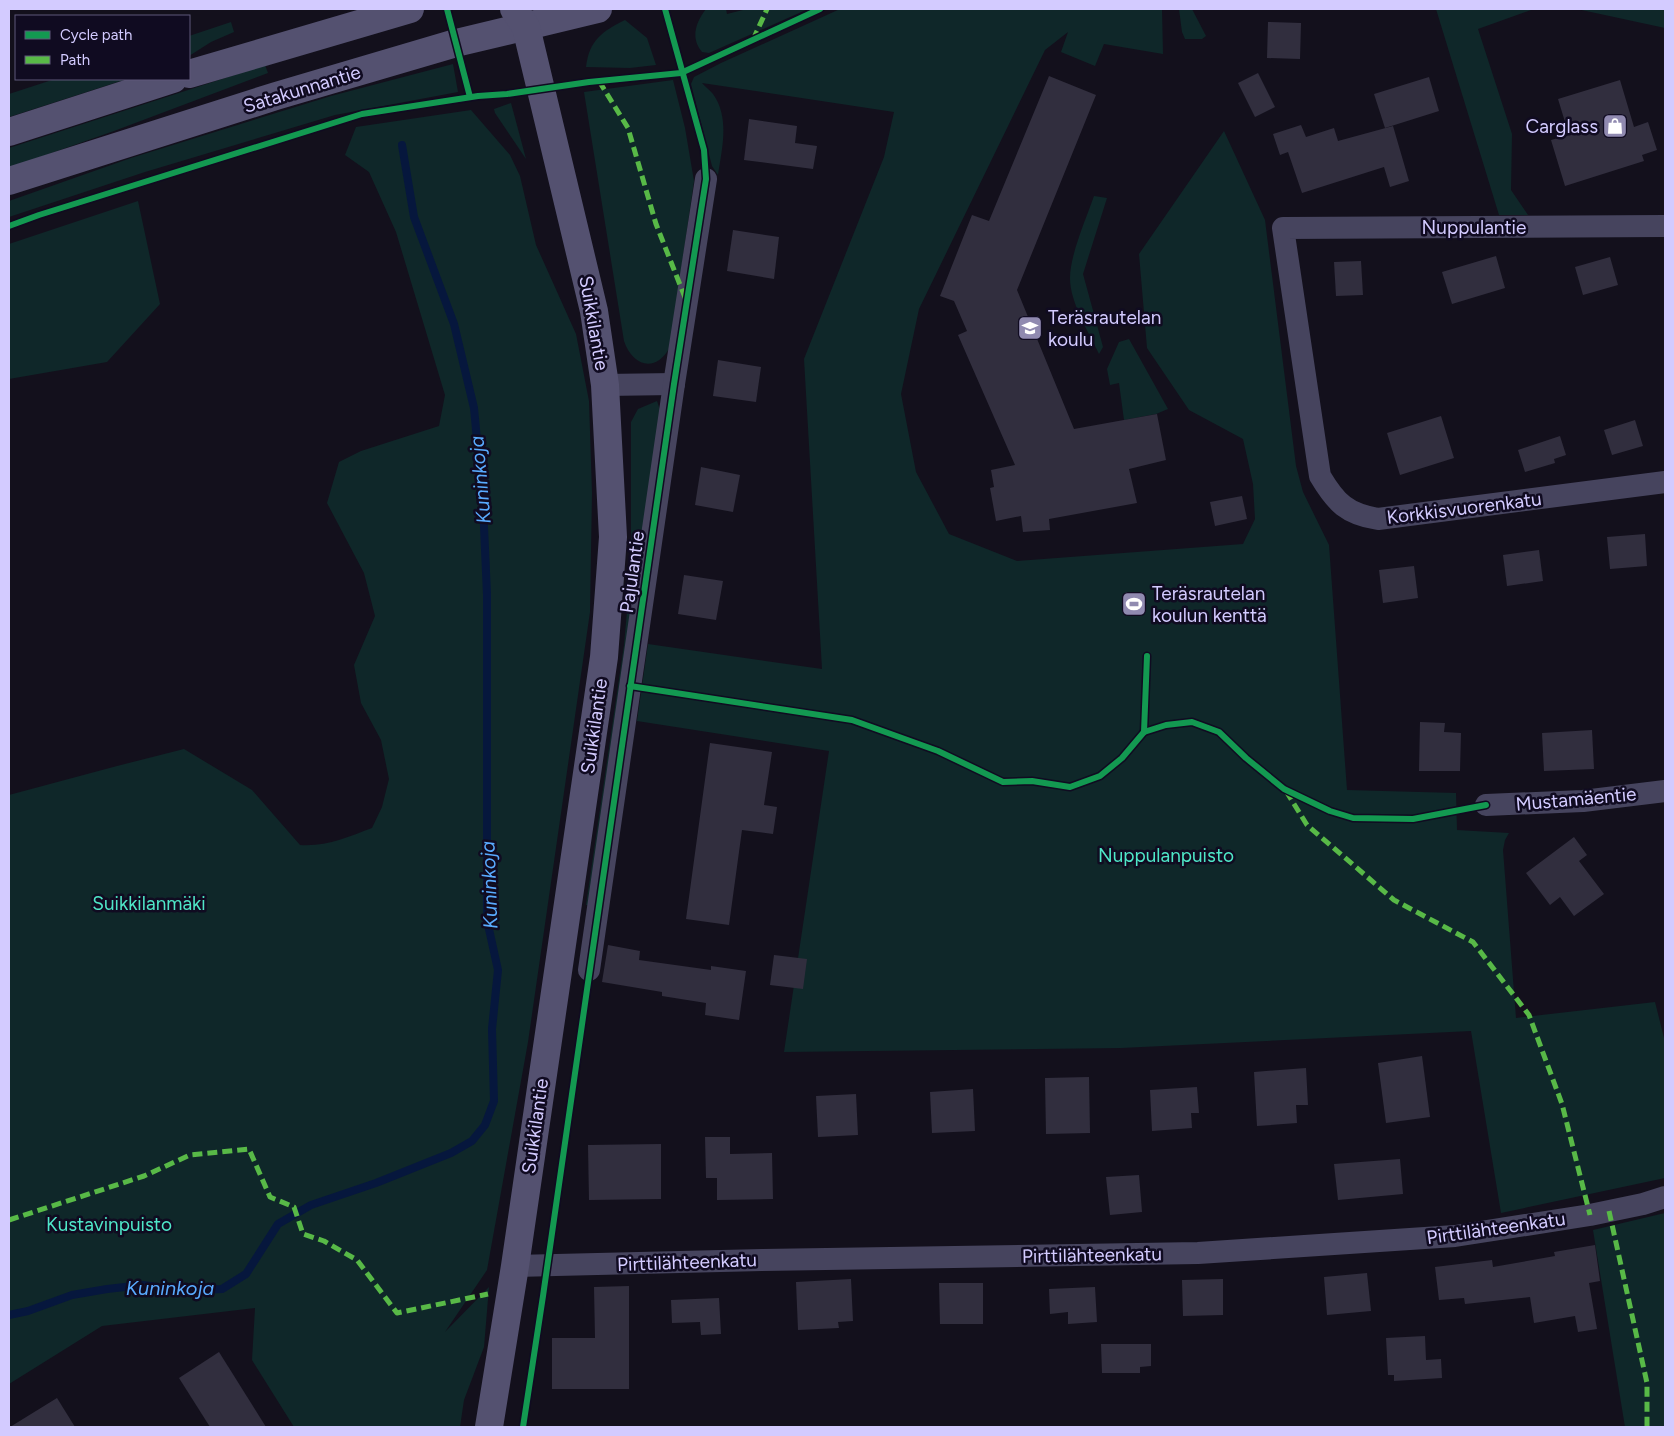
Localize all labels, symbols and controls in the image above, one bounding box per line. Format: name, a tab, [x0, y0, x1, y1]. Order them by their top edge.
legend	[15, 15, 190, 80]
text: Cycle path	[60, 26, 132, 44]
text: Path	[60, 51, 90, 69]
street label: Satakunnantie	[241, 60, 363, 118]
shop icon: Carglass	[1602, 113, 1628, 139]
place label: Carglass	[1525, 115, 1598, 138]
street label: Nuppulantie	[1422, 216, 1526, 239]
street label: Suikkilantie	[574, 274, 614, 372]
place label: Teräsrautelan koulu	[1048, 306, 1161, 351]
school or university icon: Teräsrautelan koulu	[1017, 315, 1043, 341]
water label: Kuninkoja	[464, 435, 496, 525]
street label: Korkkisvuorenkatu	[1385, 487, 1543, 529]
street label: Pajulantie	[615, 529, 649, 615]
place label: Teräsrautelan koulun kenttä	[1152, 582, 1267, 627]
sports icon: Teräsrautelan koulun kenttä	[1121, 591, 1147, 617]
street label: Suikkilantie	[576, 677, 612, 775]
street label: Mustamäentie	[1515, 782, 1637, 816]
water label: Kuninkoja	[475, 840, 503, 930]
park label: Nuppulanpuisto	[1098, 844, 1234, 867]
park label: Suikkilanmäki	[92, 892, 206, 915]
street label: Suikkilantie	[517, 1077, 553, 1175]
street label: Pirttilähteenkatu	[1425, 1207, 1567, 1249]
park label: Kustavinpuisto	[46, 1213, 172, 1236]
street label: Pirttilähteenkatu	[1022, 1242, 1162, 1268]
street label: Pirttilähteenkatu	[617, 1248, 757, 1276]
water label: Kuninkoja	[126, 1276, 214, 1300]

